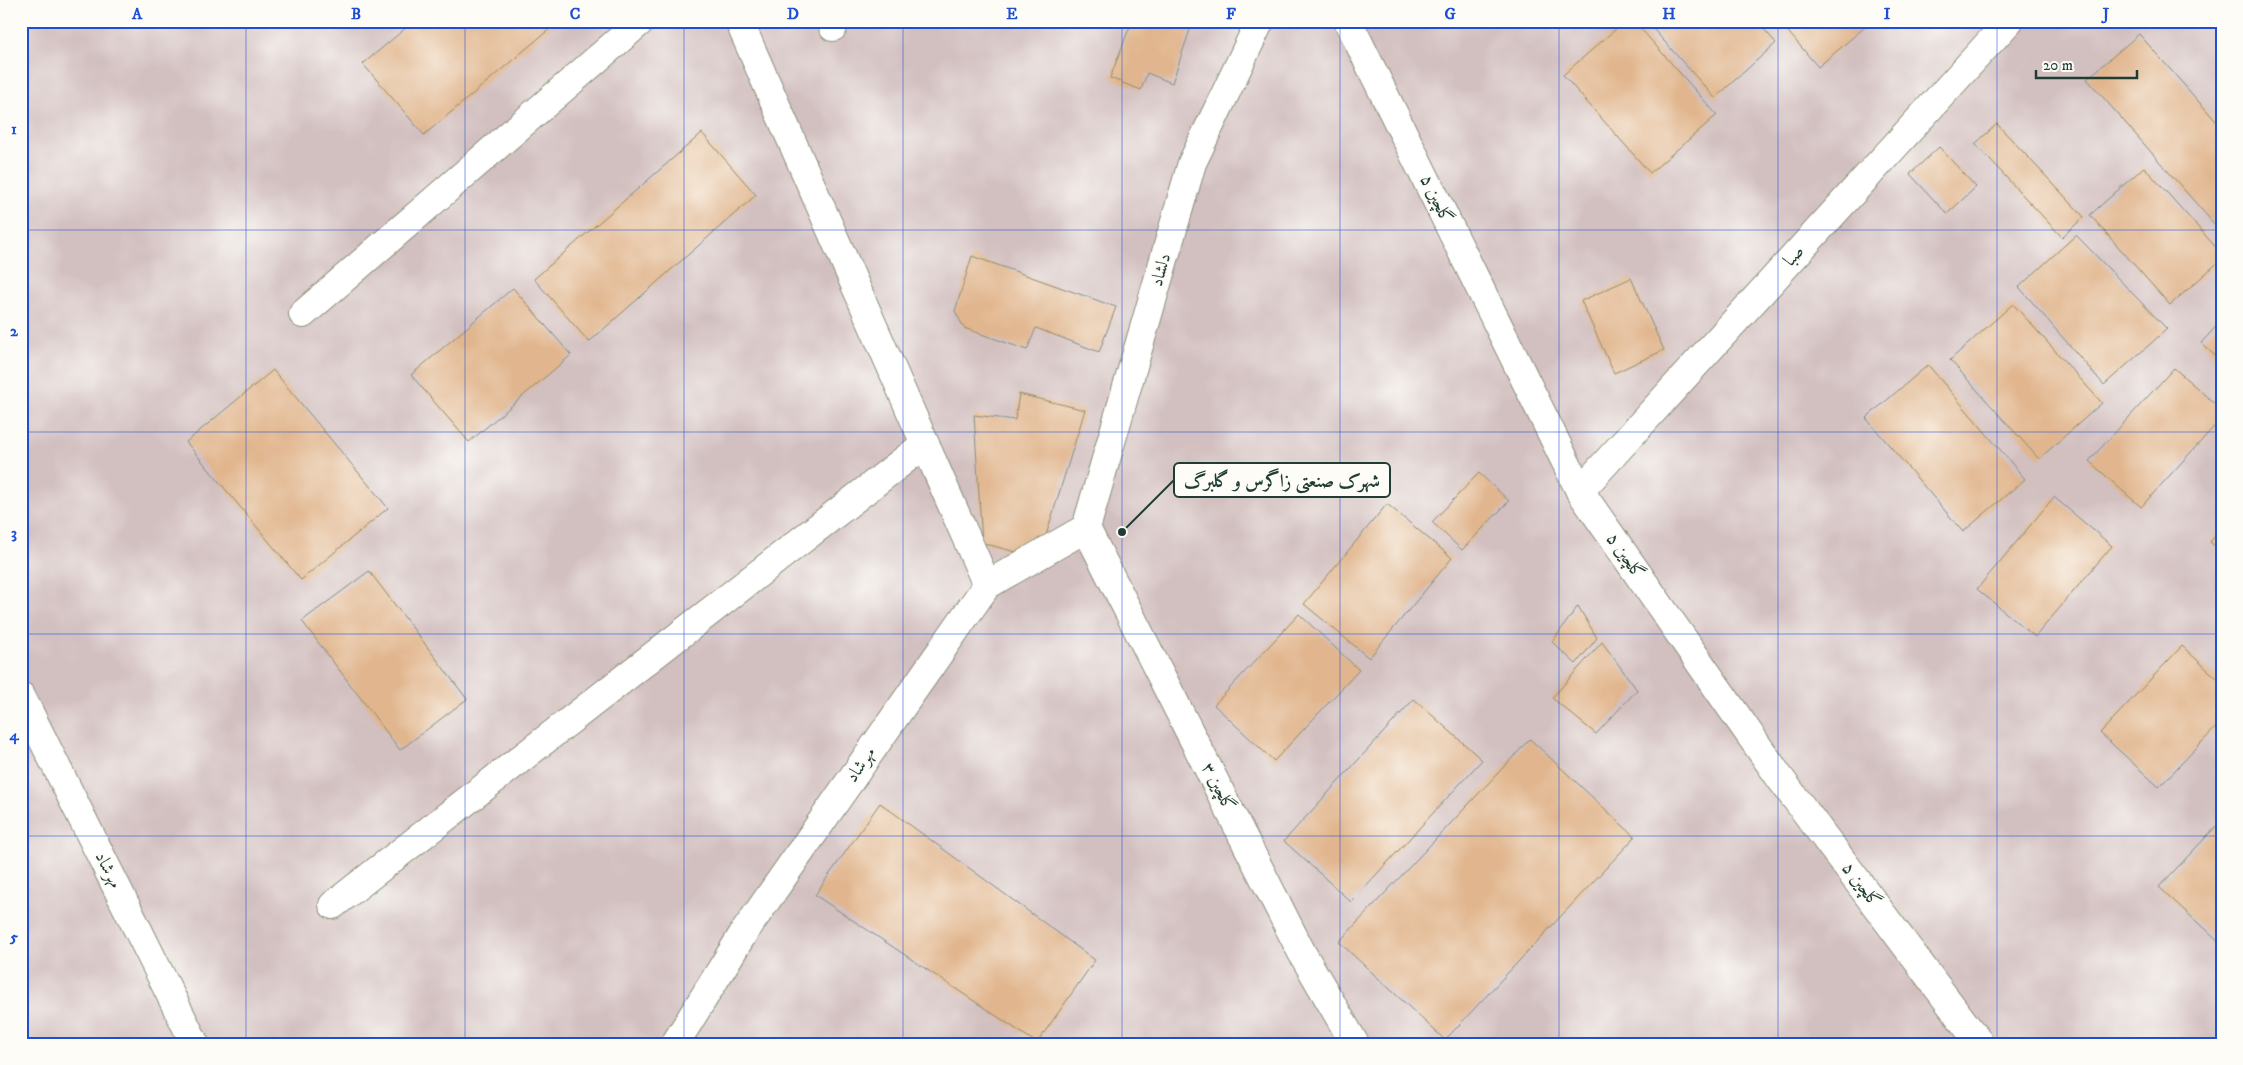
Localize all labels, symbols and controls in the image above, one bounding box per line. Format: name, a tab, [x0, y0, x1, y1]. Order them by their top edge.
text: A	[131, 4, 143, 24]
text: B	[351, 4, 361, 24]
text: C	[570, 4, 580, 24]
text: D	[787, 4, 799, 24]
text: E	[1006, 4, 1018, 24]
text: F	[1226, 4, 1236, 24]
text: G	[1444, 4, 1456, 24]
text: H	[1662, 4, 1676, 24]
text: I	[1884, 4, 1891, 24]
text: J	[2101, 4, 2110, 24]
scale bar	[2036, 48, 2137, 80]
text: 20 m	[2043, 56, 2073, 75]
text: 1	[11, 119, 17, 139]
street label: گلچین ۵	[1415, 171, 1458, 227]
street label: صبا	[1779, 241, 1809, 271]
street label: دلشاد	[1146, 251, 1176, 289]
text: 2	[10, 321, 19, 341]
callout: شهرک صنعتی زاگرس و گلبرگ	[1174, 463, 1390, 497]
text: شهرک صنعتی زاگرس و گلبرگ	[1184, 468, 1380, 494]
text: 3	[11, 523, 17, 543]
street label: گلچین ۵	[1601, 528, 1650, 583]
text: 4	[8, 725, 19, 745]
street label: مهرشاد	[841, 743, 881, 787]
street label: گلچین ۳	[1196, 759, 1240, 815]
street label: مهرشاد	[90, 848, 127, 892]
street label: گلچین ۵	[1837, 857, 1886, 912]
text: 5	[9, 927, 18, 947]

